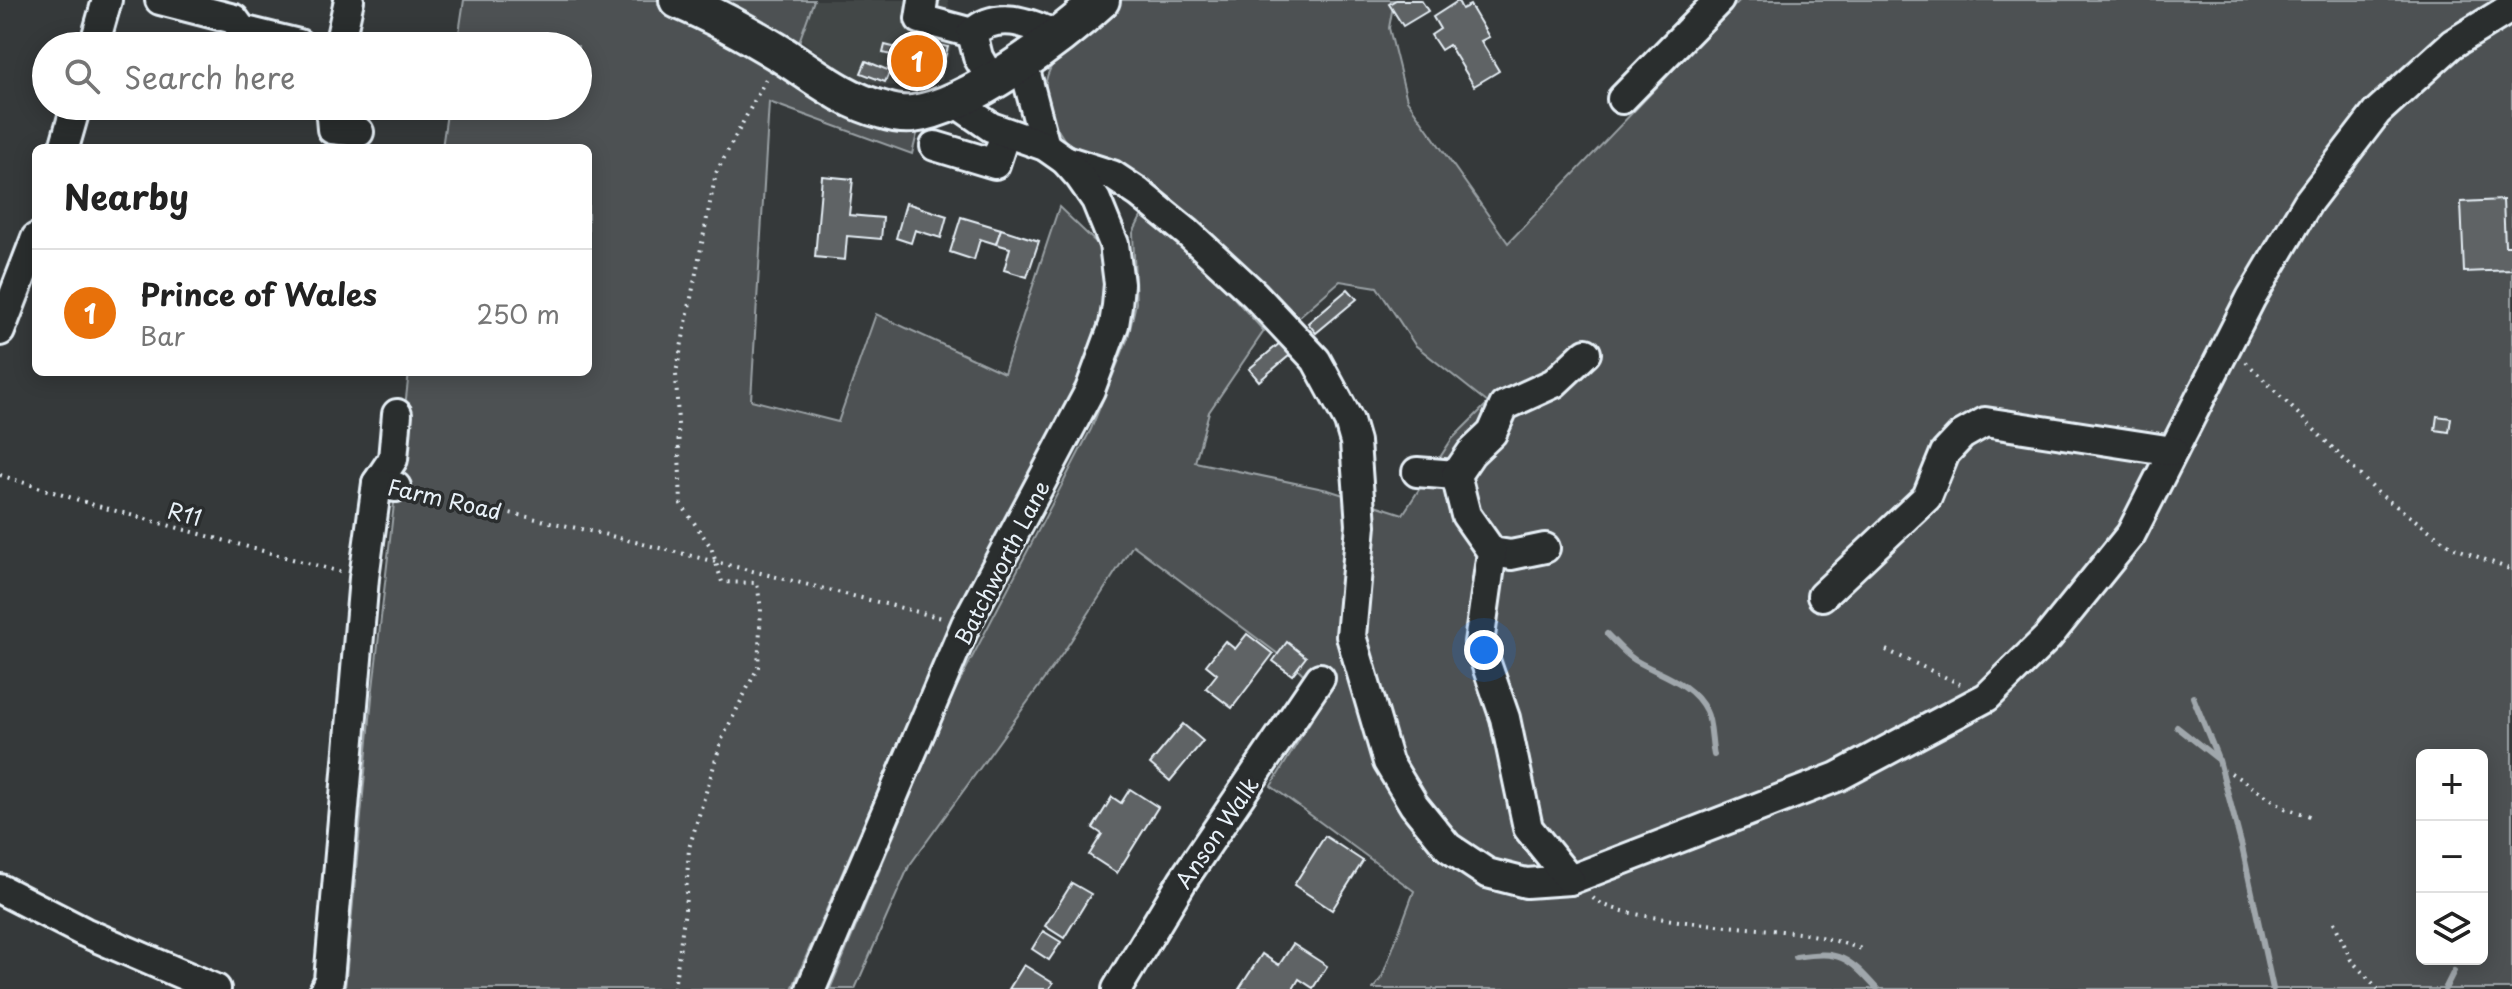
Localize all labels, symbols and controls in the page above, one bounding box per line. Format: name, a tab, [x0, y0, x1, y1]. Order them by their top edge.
pin: 1	[891, 31, 943, 91]
search box	[32, 32, 592, 120]
icon: search	[60, 54, 104, 98]
text: Search here	[124, 54, 296, 99]
text: Nearby	[64, 170, 189, 222]
text: Prince of Wales	[140, 271, 377, 316]
text: 1	[84, 294, 96, 333]
text: 250 m	[476, 294, 560, 333]
text: Bar	[140, 316, 185, 355]
street label: Farm Road	[385, 469, 505, 527]
street label: Batchworth Lane	[945, 474, 1057, 650]
street label: R11	[164, 493, 206, 533]
your location	[1464, 630, 1504, 670]
map controls	[2416, 749, 2488, 965]
button: +	[2416, 749, 2488, 821]
street label: Anson Walk	[1166, 769, 1266, 895]
button: −	[2416, 821, 2488, 893]
button: layers	[2416, 893, 2488, 965]

